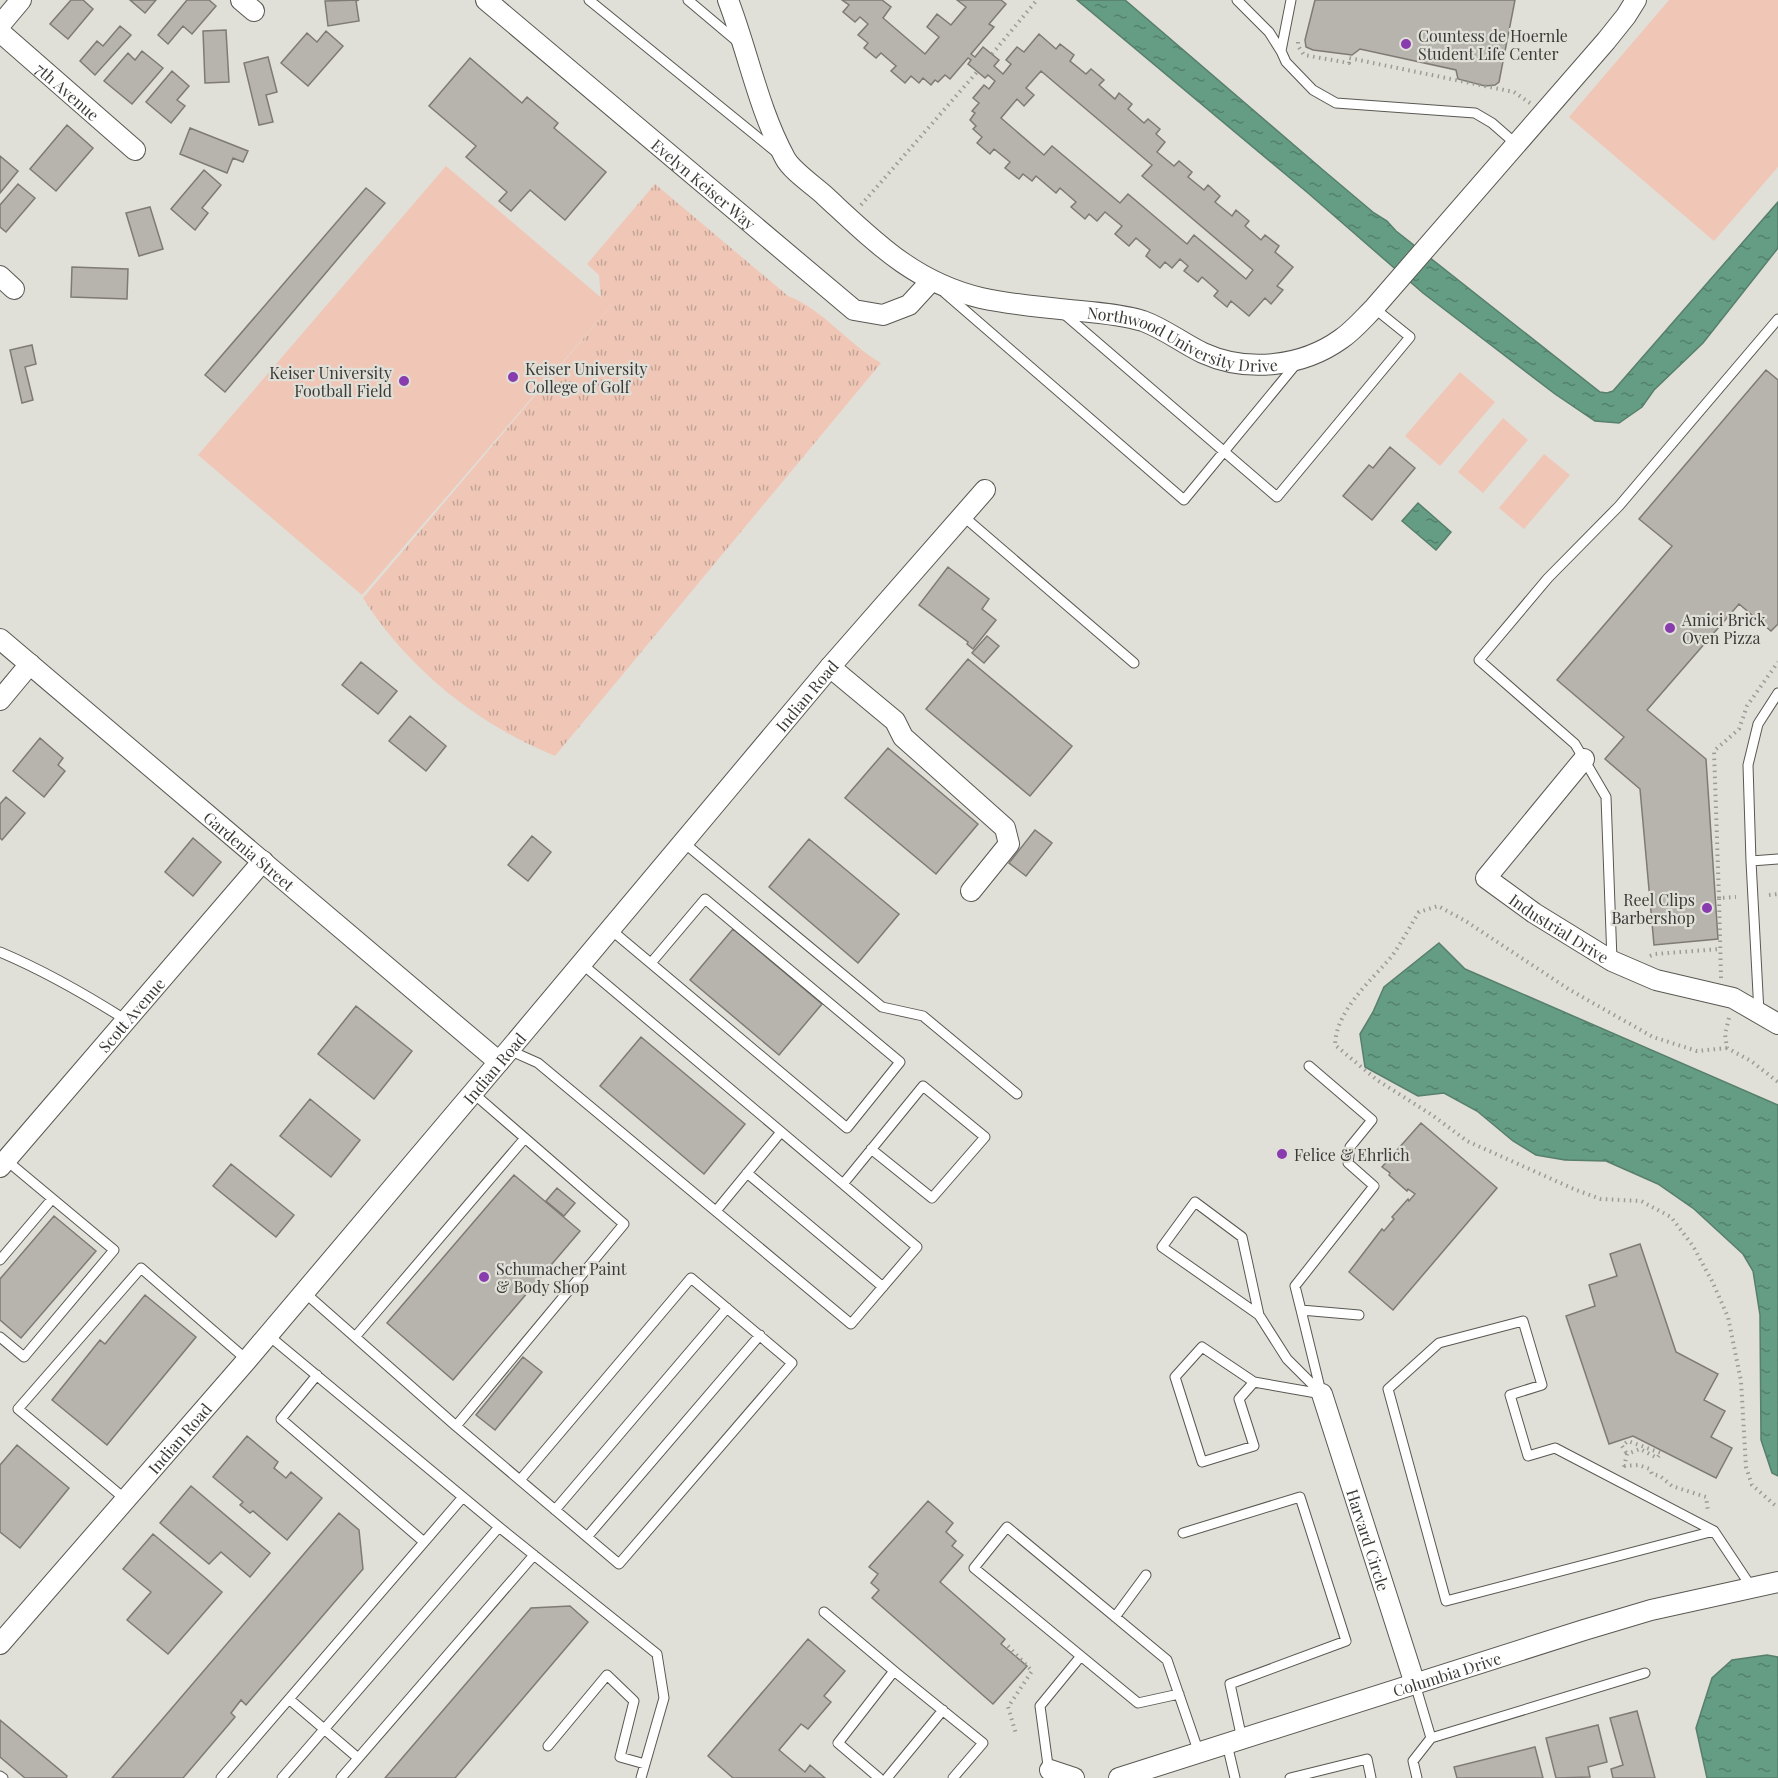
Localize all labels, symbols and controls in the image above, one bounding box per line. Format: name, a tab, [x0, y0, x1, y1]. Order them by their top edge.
place label: Countess de Hoernle Student Life Center	[1418, 25, 1568, 64]
marker: Countess de Hoernle Student Life Center	[1399, 37, 1413, 51]
street label: 7th Avenue	[32, 58, 104, 125]
street label: Evelyn Keiser Way	[647, 134, 761, 234]
street label: Northwood University Drive	[1086, 301, 1279, 375]
place label: Keiser University College of Golf	[525, 358, 648, 397]
place label: Keiser University Football Field	[269, 362, 392, 401]
marker: Keiser University College of Golf	[506, 370, 520, 384]
marker: Keiser University Football Field	[397, 374, 411, 388]
place label: Amici Brick Oven Pizza	[1681, 609, 1766, 648]
marker: Amici Brick Oven Pizza	[1663, 621, 1677, 635]
street label: Indian Road	[770, 655, 842, 735]
street label: Gardenia Street	[200, 806, 299, 895]
street label: Industrial Drive	[1506, 888, 1613, 967]
place label: Reel Clips Barbershop	[1611, 889, 1695, 928]
marker: Reel Clips Barbershop	[1700, 901, 1714, 915]
street label: Scott Avenue	[93, 973, 169, 1056]
street label: Indian Road	[458, 1028, 530, 1108]
place label: Felice & Ehrlich	[1294, 1144, 1410, 1165]
marker: Felice & Ehrlich	[1275, 1147, 1289, 1161]
place label: Schumacher Paint & Body Shop	[496, 1258, 627, 1297]
marker: Schumacher Paint & Body Shop	[477, 1270, 491, 1284]
street label: Indian Road	[143, 1398, 216, 1478]
street label: Harvard Circle	[1343, 1486, 1395, 1593]
street label: Columbia Drive	[1390, 1647, 1504, 1701]

